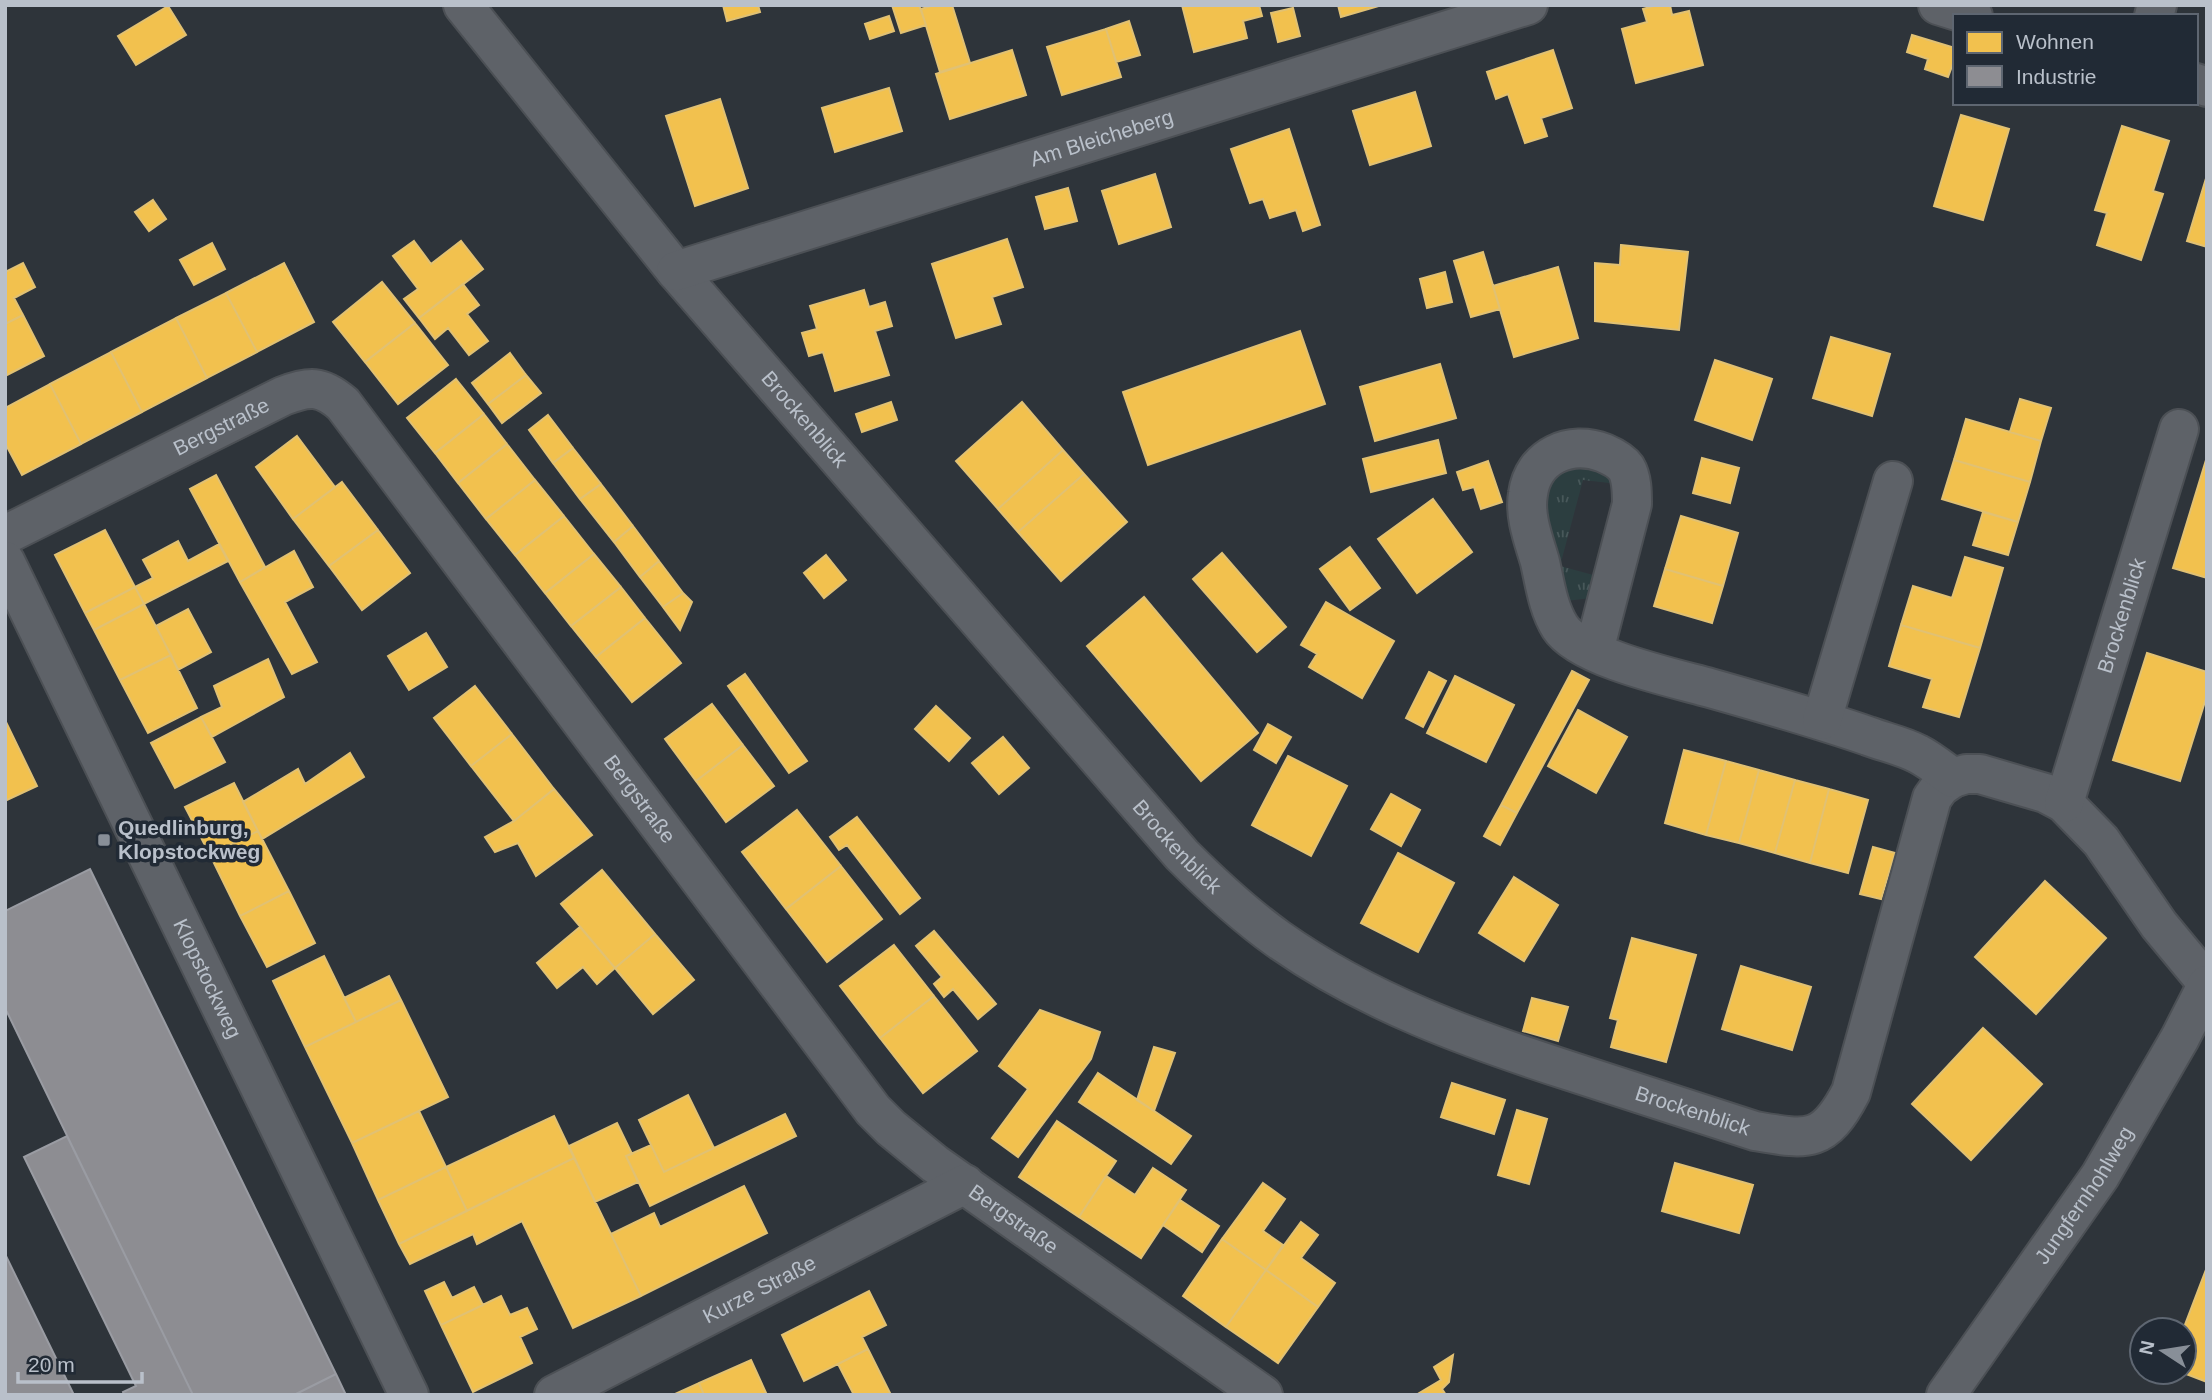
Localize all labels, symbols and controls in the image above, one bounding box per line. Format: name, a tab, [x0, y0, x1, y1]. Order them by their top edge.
legend	[1953, 14, 2198, 105]
text: Wohnen	[2016, 30, 2094, 53]
text: Industrie	[2016, 65, 2097, 88]
street label: Am Bleicheberg	[1027, 105, 1176, 171]
street label: Brockenblick	[757, 366, 853, 472]
street label: Bergstraße	[170, 393, 273, 460]
street label: Brockenblick	[2093, 555, 2150, 676]
street label: Bergstraße	[600, 750, 680, 847]
street label: Brockenblick	[1128, 795, 1227, 898]
place label: Quedlinburg, Klopstockweg	[118, 816, 260, 863]
marker: Quedlinburg, Klopstockweg	[96, 832, 112, 848]
street label: Klopstockweg	[169, 915, 246, 1042]
street label: Brockenblick	[1633, 1081, 1754, 1140]
street label: Jungfernhohlweg	[2030, 1122, 2137, 1268]
street label: Bergstraße	[965, 1179, 1063, 1258]
street label: Kurze Straße	[699, 1251, 820, 1328]
north arrow	[2128, 1316, 2198, 1386]
text: N	[2135, 1339, 2159, 1356]
scale bar	[18, 1340, 142, 1384]
text: 20 m	[28, 1353, 75, 1376]

